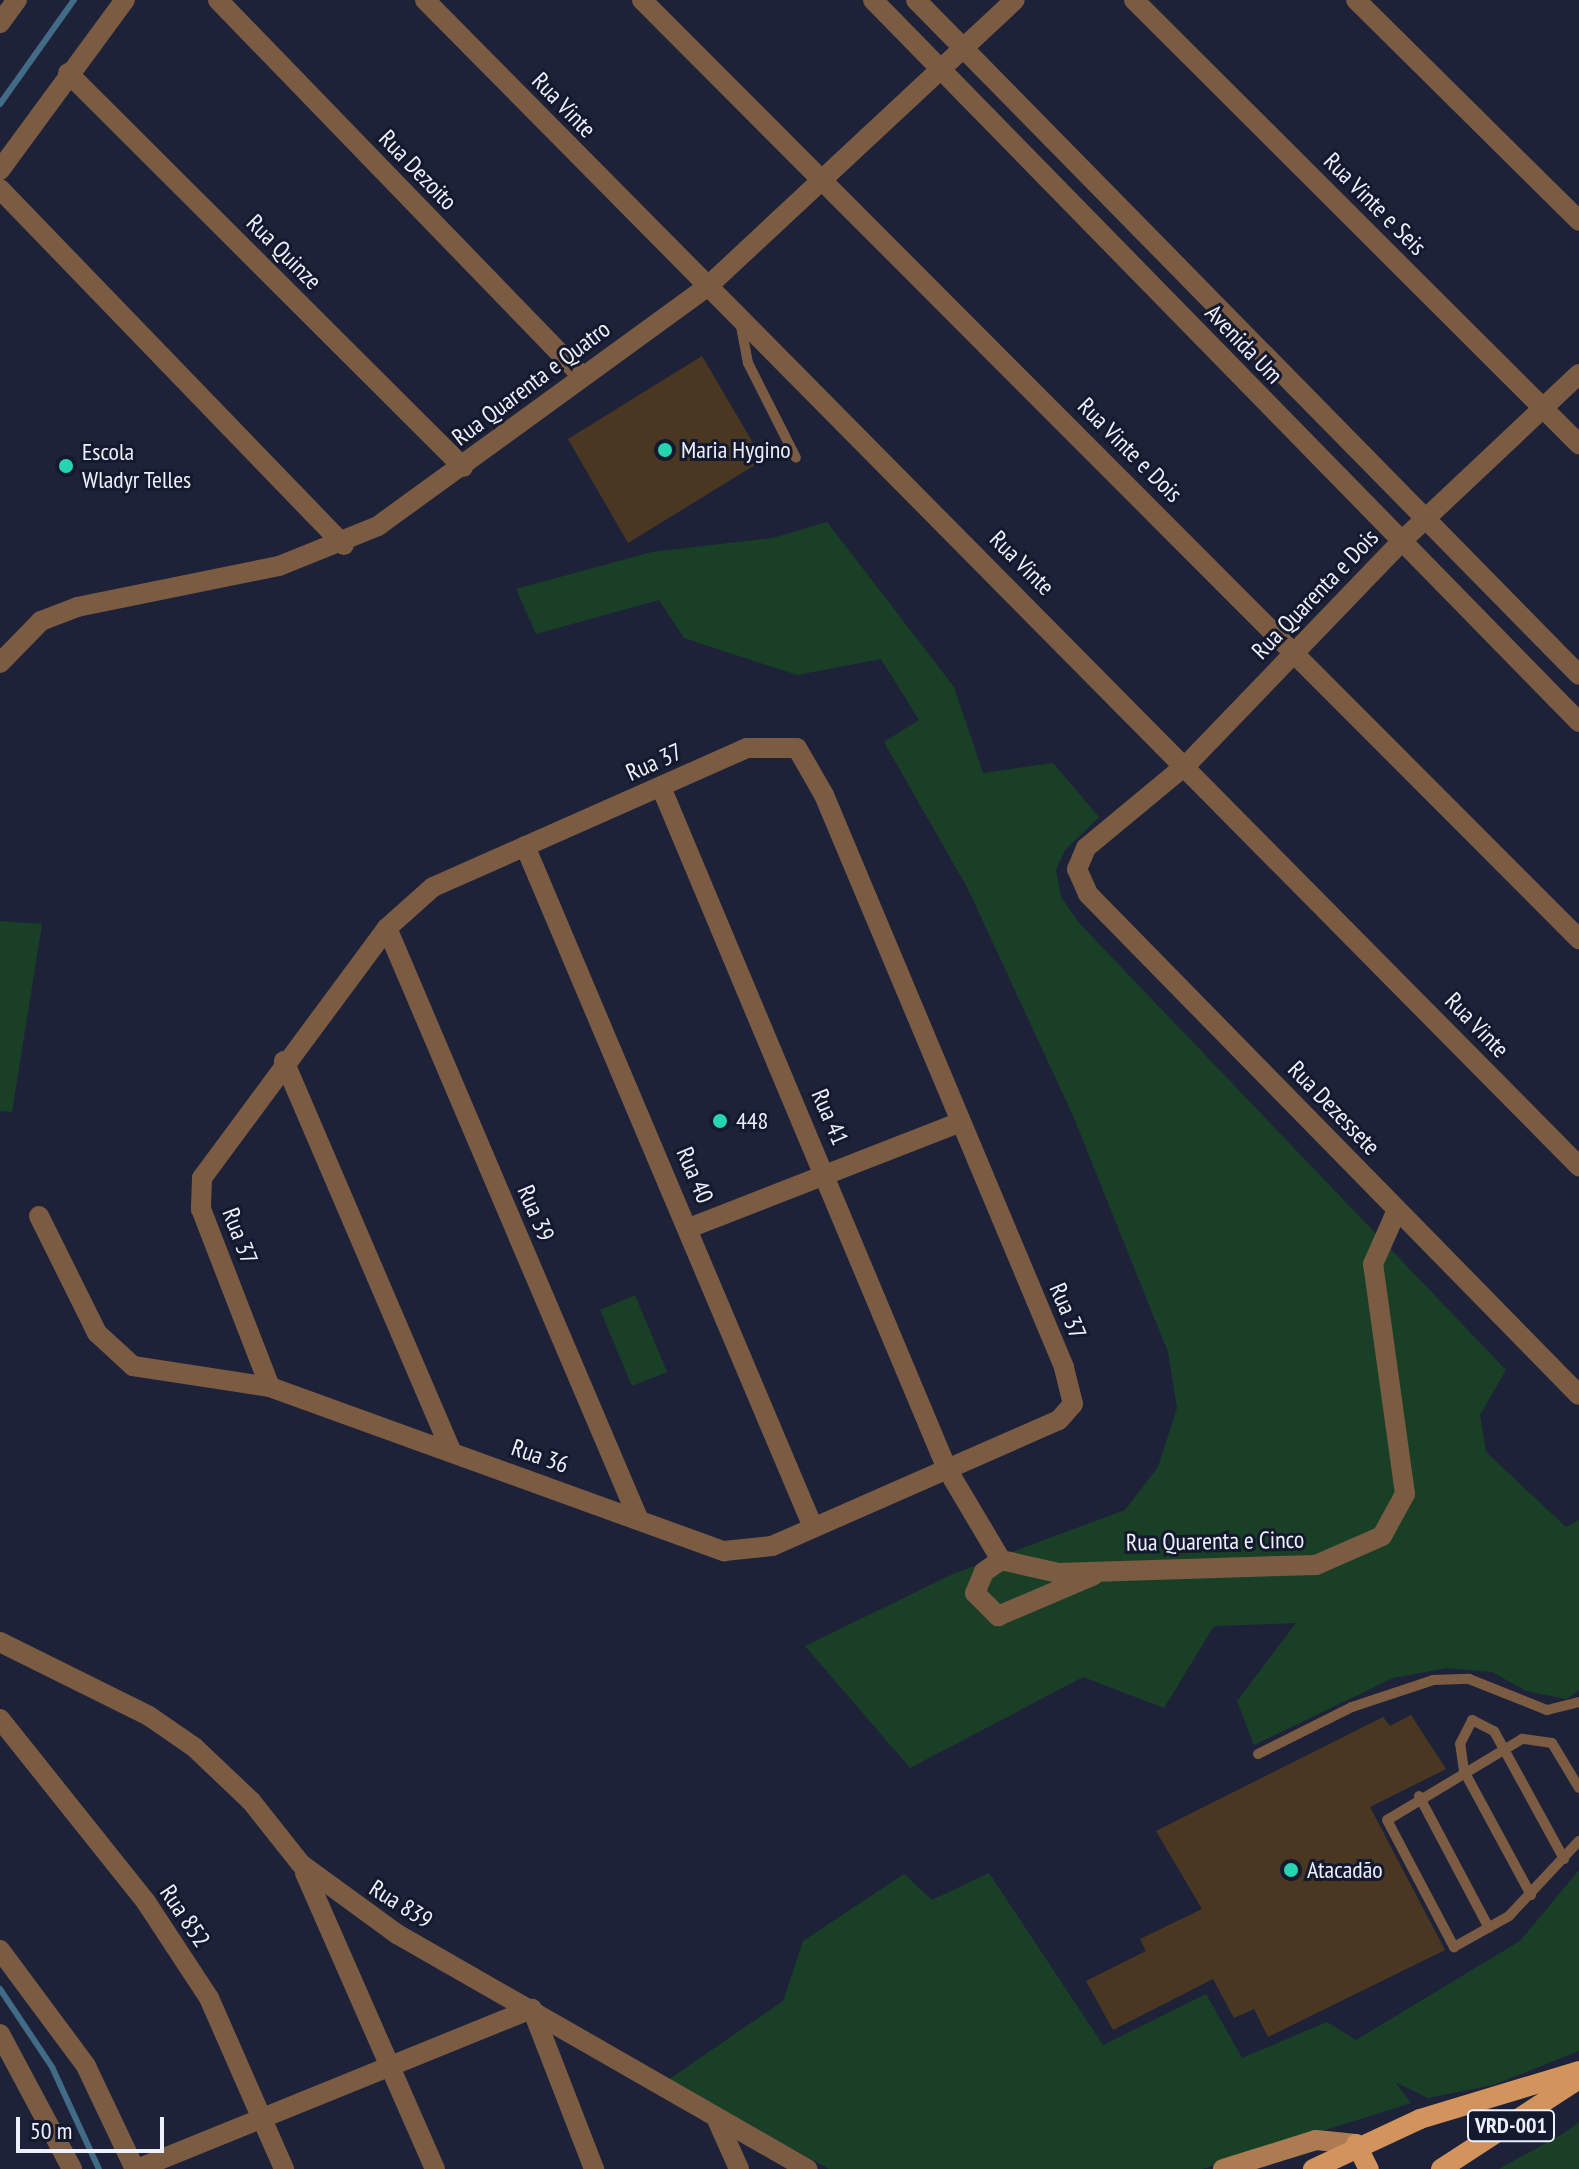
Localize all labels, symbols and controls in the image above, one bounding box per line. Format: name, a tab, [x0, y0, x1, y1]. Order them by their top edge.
street label: Rua Vinte	[526, 66, 602, 144]
street label: Rua Dezoito	[373, 124, 463, 216]
street label: Rua Vinte e Seis	[1318, 147, 1432, 261]
street label: Rua Quinze	[241, 209, 327, 295]
street label: Avenida Um	[1199, 298, 1289, 390]
street label: Rua Quarenta e Quatro	[447, 314, 615, 452]
street label: Rua Vinte e Dois	[1072, 392, 1188, 508]
place label: Maria Hygino	[681, 436, 791, 464]
place label: Escola Wladyr Telles	[82, 438, 192, 494]
marker: Maria Hygino	[656, 441, 674, 459]
marker: Escola Wladyr Telles	[57, 457, 75, 475]
street label: Rua Quarenta e Dois	[1246, 523, 1384, 665]
street label: Rua Vinte	[984, 525, 1060, 601]
street label: Rua 37	[622, 737, 686, 787]
street label: Rua Vinte	[1439, 986, 1515, 1064]
street label: Rua Dezessete	[1282, 1055, 1386, 1161]
street label: Rua 41	[805, 1085, 855, 1149]
place label: 448	[736, 1107, 768, 1135]
marker: 448	[711, 1112, 729, 1130]
street label: Rua 40	[670, 1143, 720, 1207]
street label: Rua 39	[511, 1181, 561, 1245]
street label: Rua 37	[216, 1204, 264, 1268]
street label: Rua 37	[1043, 1279, 1093, 1343]
street label: Rua 36	[508, 1433, 572, 1479]
street label: Rua Quarenta e Cinco	[1126, 1525, 1304, 1557]
place label: Atacadão	[1307, 1856, 1383, 1884]
marker: Atacadão	[1282, 1861, 1300, 1879]
street label: Rua 839	[364, 1873, 438, 1935]
street label: Rua 852	[154, 1879, 216, 1953]
scale bar	[20, 2101, 168, 2151]
road number: VRD-001	[1465, 2108, 1557, 2144]
text: 50 m	[30, 2115, 72, 2146]

